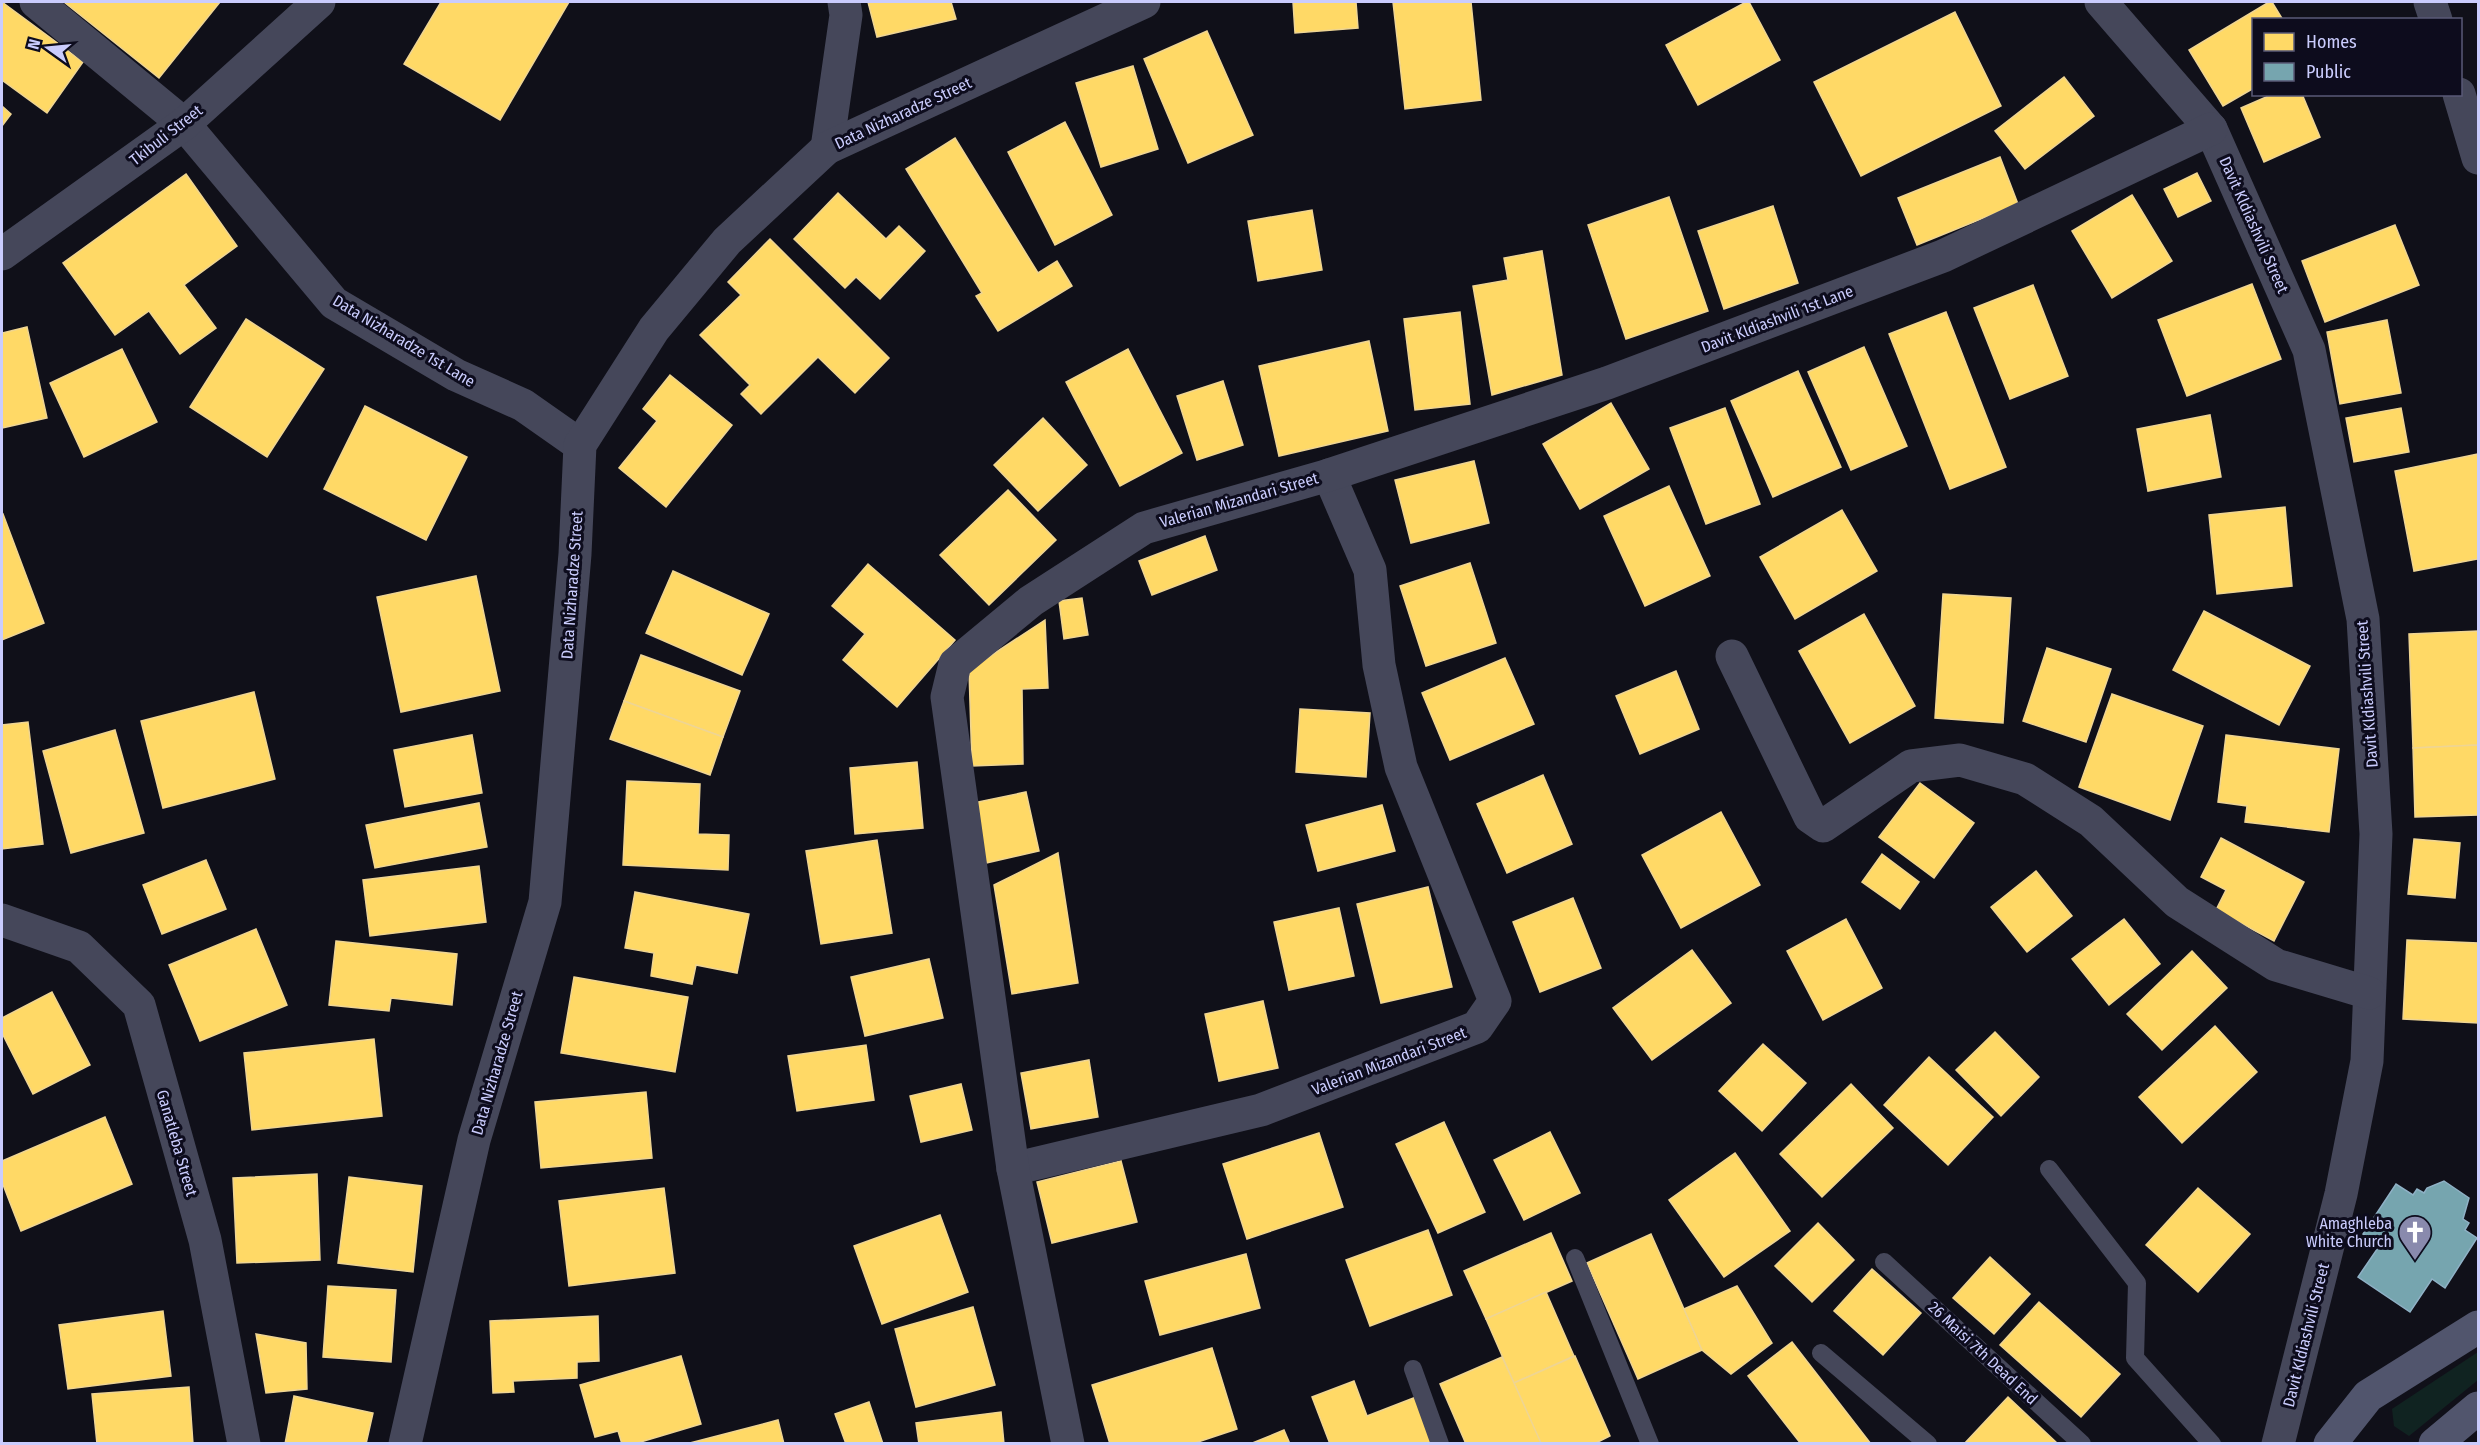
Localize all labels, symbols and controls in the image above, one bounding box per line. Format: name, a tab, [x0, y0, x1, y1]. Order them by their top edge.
north arrow	[18, 18, 78, 78]
legend	[2252, 18, 2462, 96]
text: Homes	[2306, 31, 2357, 53]
text: N	[24, 37, 44, 51]
text: Public	[2306, 61, 2351, 83]
street label: Data Nizharadze Street	[832, 73, 975, 153]
street label: Tkibuli Street	[126, 100, 207, 169]
street label: Davit Kldiashvili Street	[2215, 154, 2293, 297]
street label: Davit Kldiashvili 1st Lane	[1698, 281, 1856, 357]
street label: Data Nizharadze 1st Lane	[329, 291, 479, 391]
street label: Valerian Mizandari Street	[1158, 468, 1321, 532]
street label: Data Nizharadze Street	[557, 509, 587, 660]
street label: Davit Kldiashvili Street	[2352, 619, 2382, 768]
street label: Data Nizharadze Street	[467, 988, 527, 1137]
street label: Valerian Mizandari Street	[1309, 1023, 1470, 1099]
street label: Ganatleba Street	[153, 1088, 201, 1199]
place label: Amaghleba White Church	[2306, 1214, 2392, 1251]
church icon: Amaghleba White Church	[2397, 1214, 2433, 1261]
street label: Davit Kldiashvili Street	[2279, 1260, 2333, 1409]
street label: 26 Maisi 7th Dead End	[1925, 1298, 2041, 1408]

